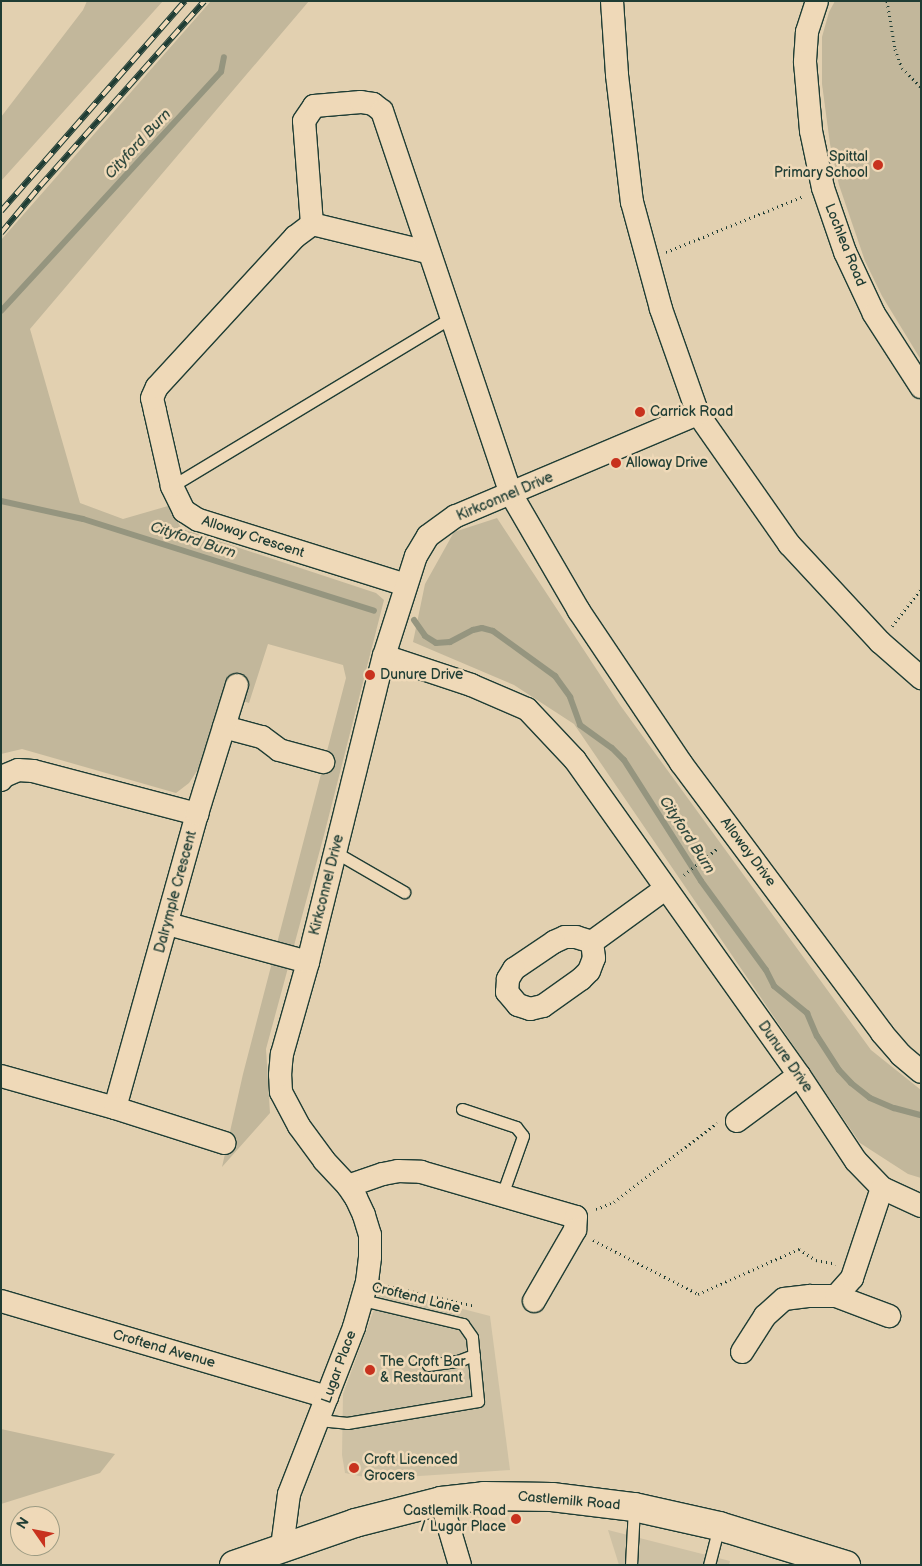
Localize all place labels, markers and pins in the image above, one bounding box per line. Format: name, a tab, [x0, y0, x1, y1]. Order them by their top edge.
place label: Spittal Primary School	[773, 149, 868, 182]
marker: Spittal Primary School	[872, 159, 884, 171]
place label: Carrick Road	[650, 404, 733, 420]
marker: Carrick Road	[634, 406, 646, 418]
place label: Alloway Drive	[626, 455, 709, 471]
marker: Alloway Drive	[610, 457, 622, 469]
place label: Dunure Drive	[380, 667, 463, 683]
marker: Dunure Drive	[364, 669, 376, 681]
place label: The Croft Bar & Restaurant	[380, 1354, 465, 1386]
marker: The Croft Bar & Restaurant	[364, 1364, 376, 1376]
place label: Croft Licenced Grocers	[364, 1452, 458, 1484]
marker: Croft Licenced Grocers	[348, 1462, 360, 1474]
place label: Castlemilk Road / Lugar Place	[403, 1503, 506, 1535]
marker: Castlemilk Road / Lugar Place	[510, 1513, 522, 1525]

